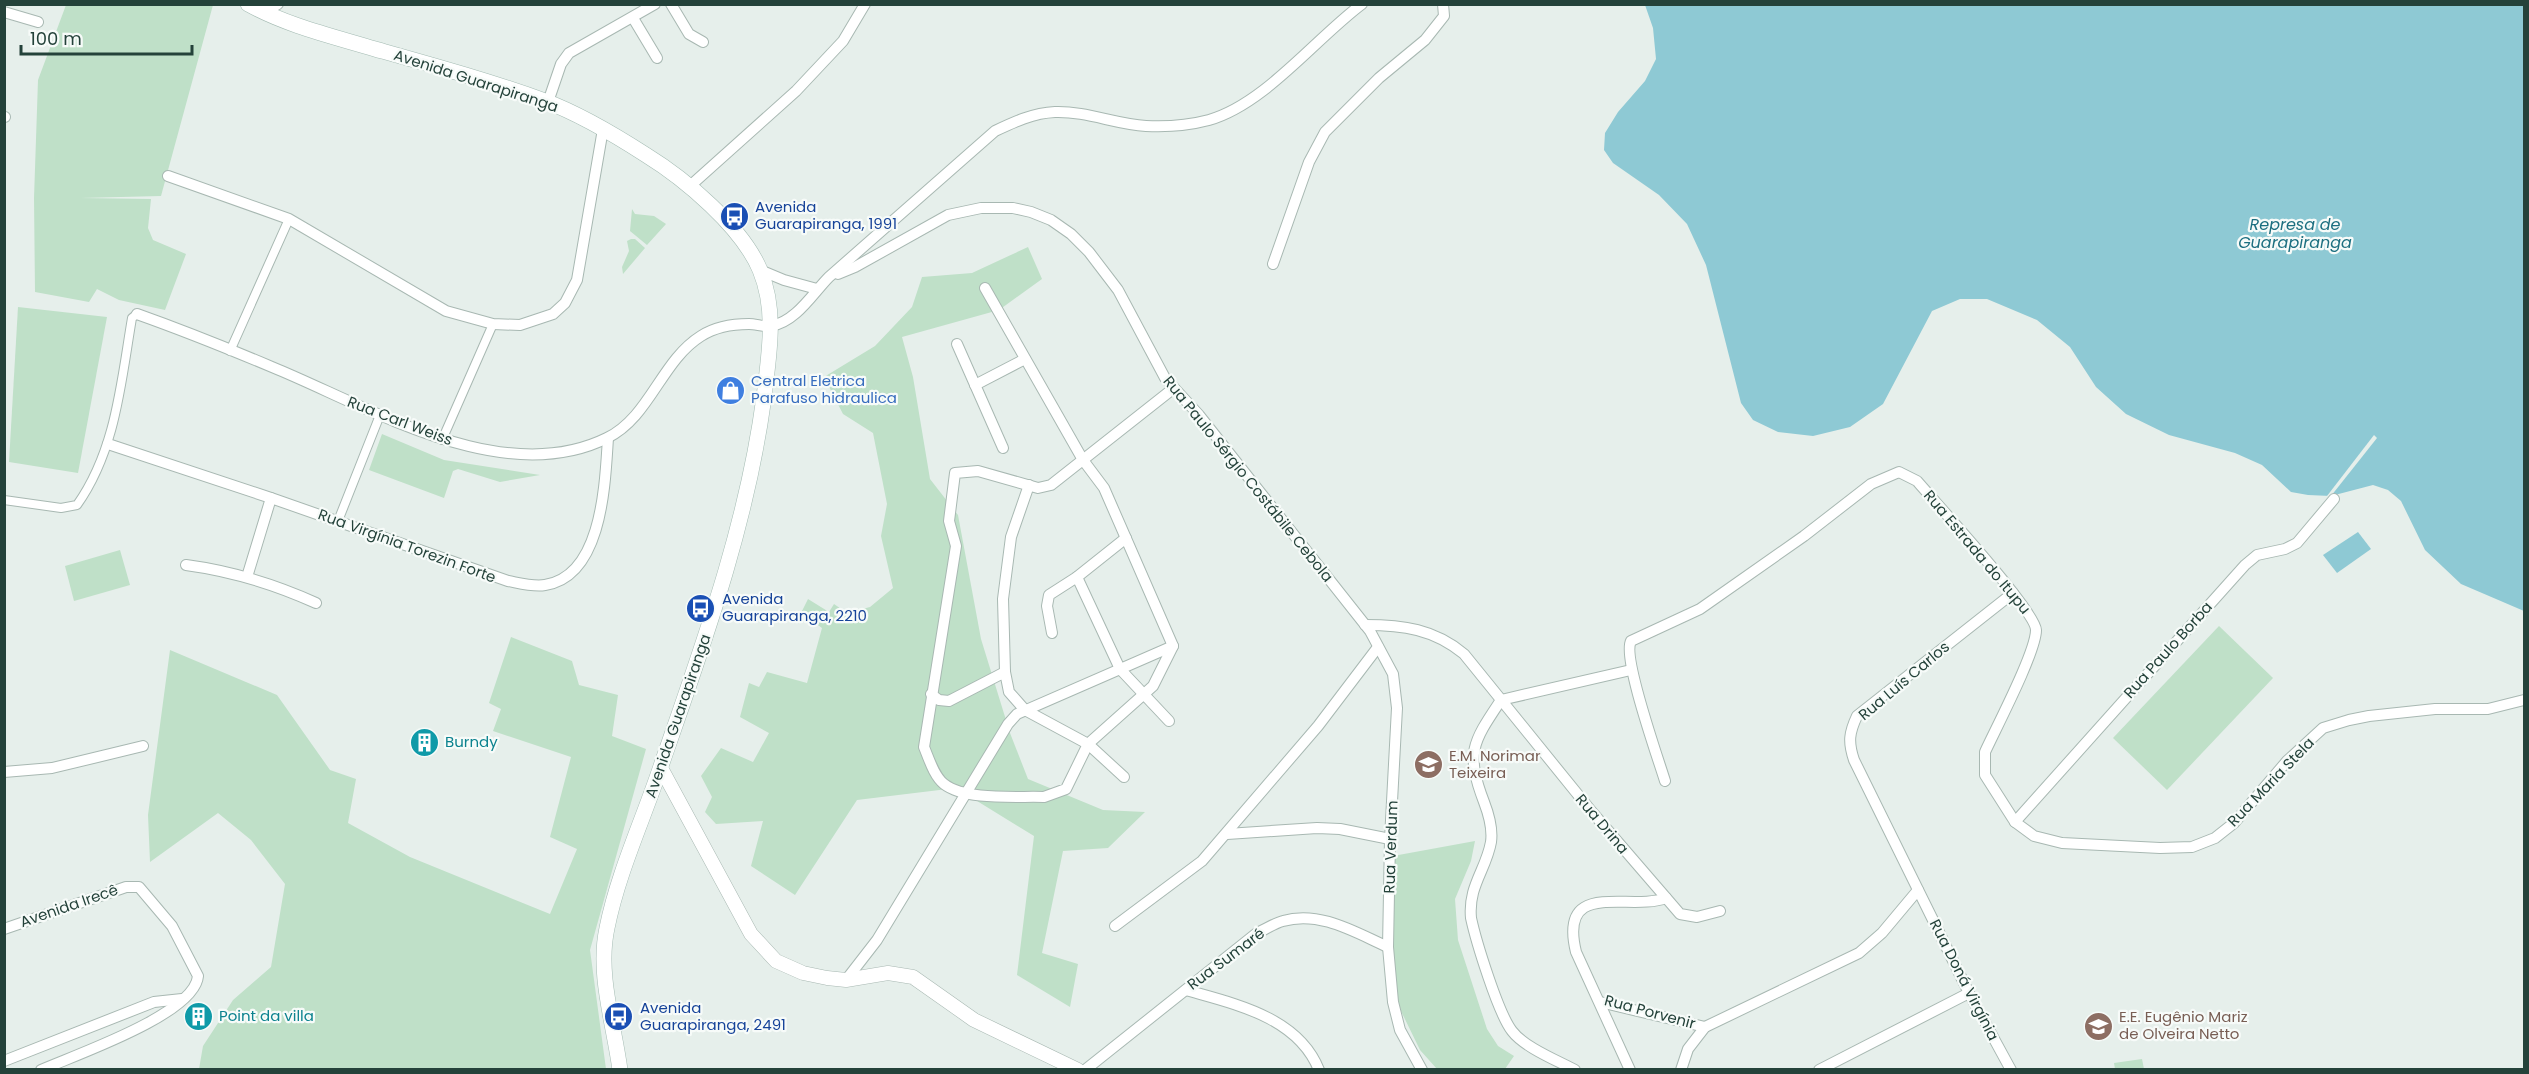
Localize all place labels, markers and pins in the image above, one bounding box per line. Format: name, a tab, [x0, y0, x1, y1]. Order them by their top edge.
place label: Avenida Guarapiranga, 1991	[755, 196, 897, 234]
bus stop icon: Avenida Guarapiranga, 1991	[718, 200, 750, 232]
place label: Central Eletrica Parafuso hidraulica	[751, 370, 897, 408]
shop icon: Central Eletrica Parafuso hidraulica	[714, 374, 746, 406]
place label: Avenida Guarapiranga, 2210	[722, 588, 867, 626]
bus stop icon: Avenida Guarapiranga, 2210	[685, 592, 717, 624]
building icon: Burndy	[408, 726, 440, 758]
place label: Burndy	[445, 731, 498, 752]
place label: E.M. Norimar Teixeira	[1449, 745, 1541, 783]
school or university icon: E.M. Norimar Teixeira	[1412, 749, 1444, 781]
place label: Avenida Guarapiranga, 2491	[640, 997, 786, 1035]
building icon: Point da villa	[182, 1000, 214, 1032]
bus stop icon: Avenida Guarapiranga, 2491	[603, 1001, 635, 1033]
place label: Point da villa	[219, 1005, 314, 1026]
place label: E.E. Eugênio Mariz de Olveira Netto	[2119, 1006, 2248, 1044]
school or university icon: E.E. Eugênio Mariz de Olveira Netto	[2082, 1010, 2114, 1042]

